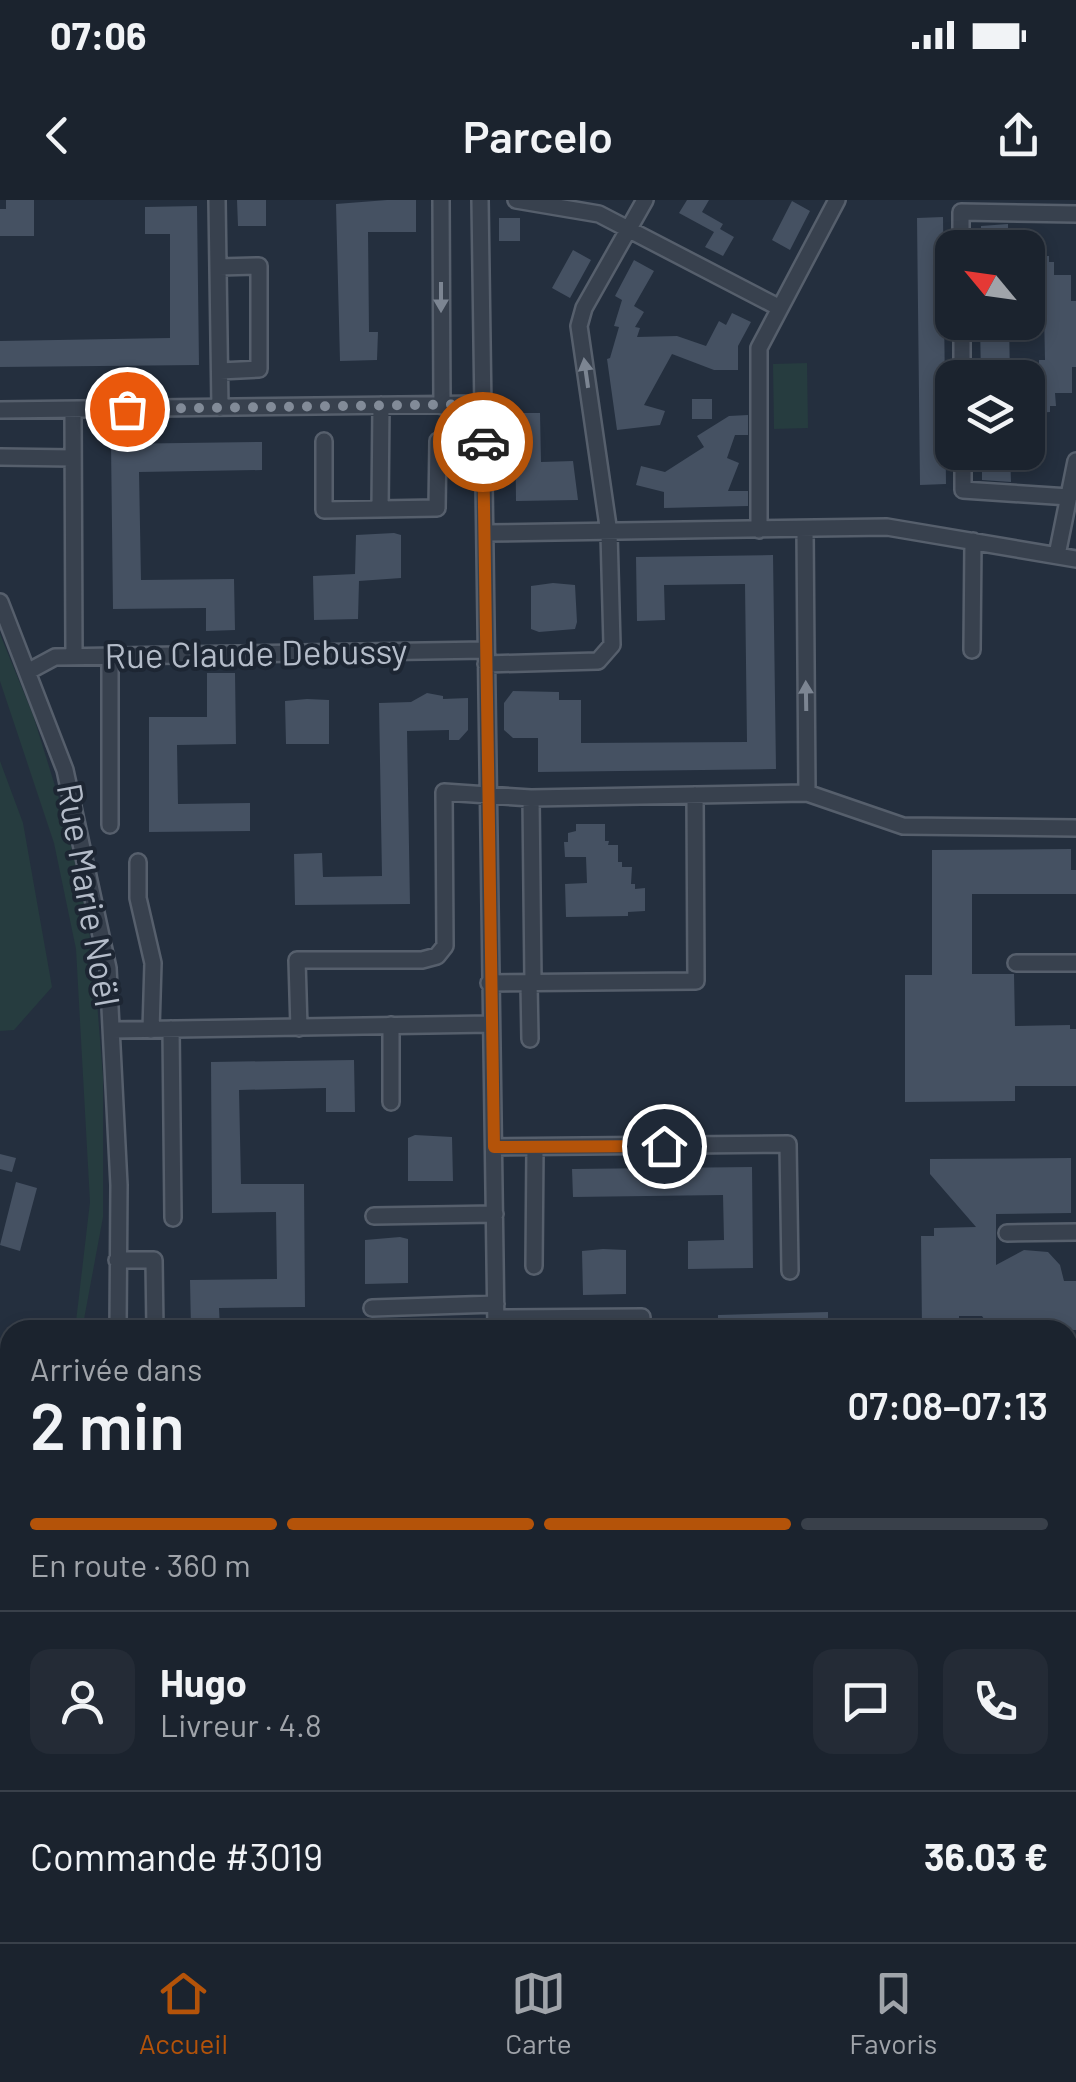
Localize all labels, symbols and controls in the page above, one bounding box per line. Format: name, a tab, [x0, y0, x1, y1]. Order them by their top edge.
text: 07:06	[50, 12, 146, 58]
icon: back	[30, 108, 85, 163]
text: Parcelo	[463, 108, 613, 162]
icon: share	[991, 108, 1046, 163]
north arrow	[935, 230, 1045, 340]
map controls	[935, 230, 1045, 470]
one-way arrow	[433, 282, 449, 314]
one-way arrow	[578, 357, 594, 389]
button: layers	[935, 360, 1045, 470]
pin	[85, 367, 170, 452]
icon: bag	[100, 382, 155, 437]
courier	[433, 392, 533, 492]
icon: car	[456, 415, 511, 470]
street label: Rue Claude Debussy	[104, 628, 408, 676]
one-way arrow	[798, 679, 814, 711]
street label: Rue Marie Noël	[50, 780, 130, 1009]
pin	[622, 1104, 707, 1189]
icon: home	[637, 1119, 692, 1174]
text: Arrivée dans	[30, 1349, 203, 1387]
text: 07:08–07:13	[848, 1382, 1048, 1428]
text: 2 min	[30, 1385, 185, 1463]
text: En route · 360 m	[30, 1545, 251, 1583]
button: person	[30, 1649, 135, 1754]
button: chat	[813, 1649, 918, 1754]
button: phone	[943, 1649, 1048, 1754]
text: Hugo	[160, 1659, 247, 1705]
text: Livreur · 4.8	[160, 1705, 322, 1743]
text: Commande #3019	[30, 1833, 323, 1879]
text: 36.03 €	[924, 1833, 1048, 1879]
tab: Accueil	[139, 1966, 228, 2060]
tab: Carte	[505, 1966, 572, 2060]
tab: Favoris	[849, 1966, 937, 2060]

